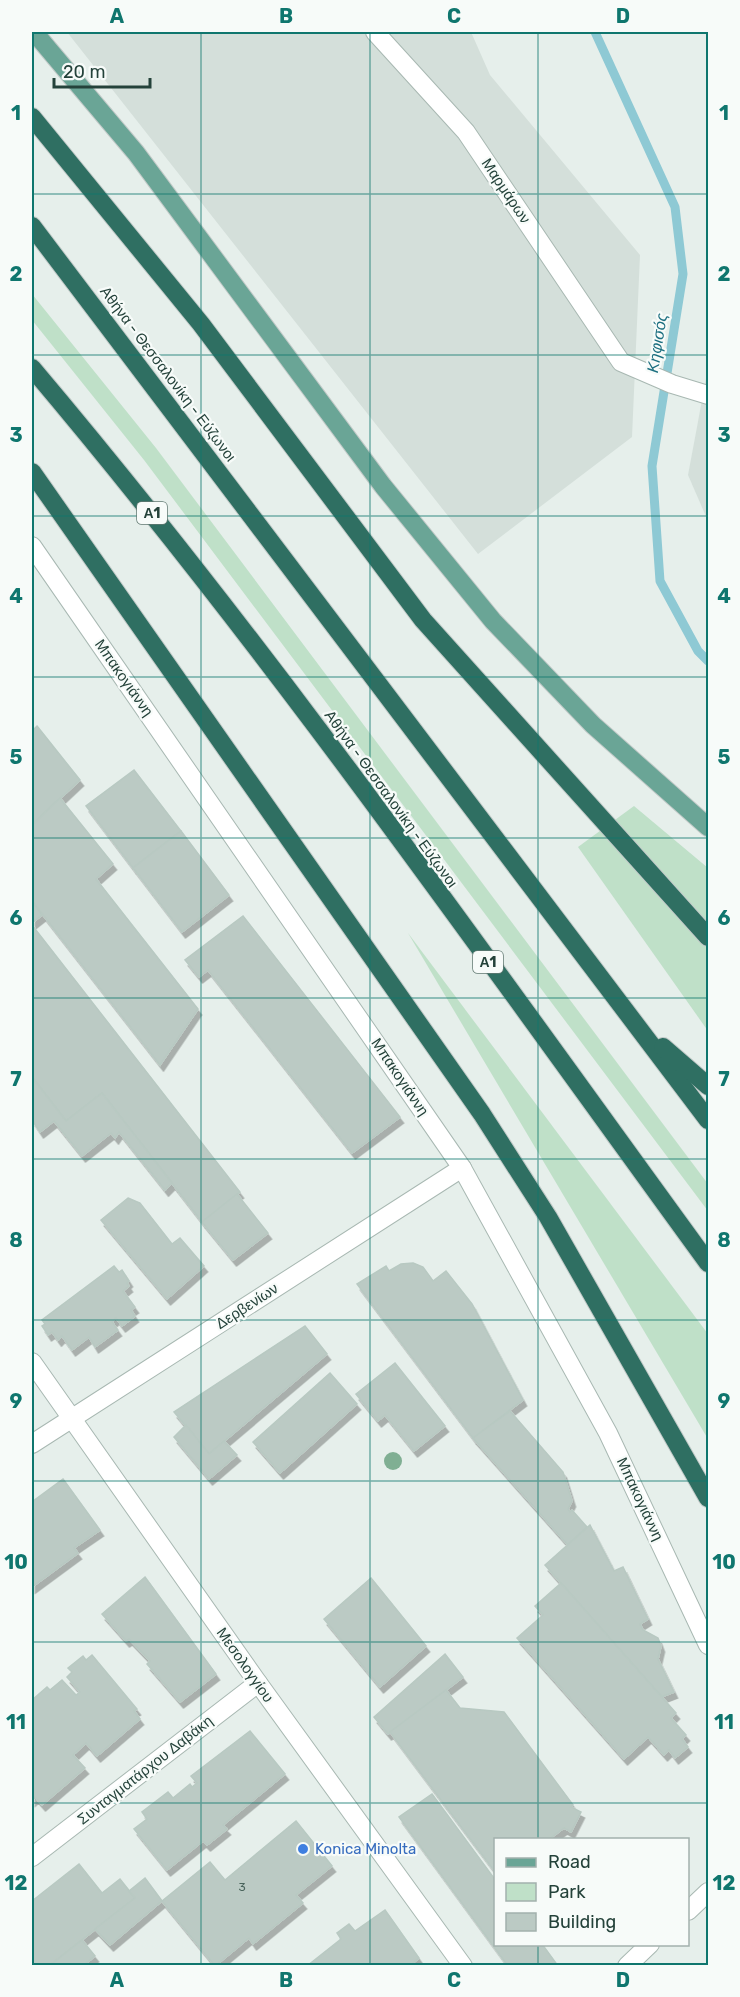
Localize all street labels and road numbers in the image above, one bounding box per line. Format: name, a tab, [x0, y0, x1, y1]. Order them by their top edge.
street label: Μαρμάρων	[478, 155, 534, 227]
street label: Αθήνα - Θεσσαλονίκη - Εύζωνοι	[96, 283, 240, 465]
road number: Α1	[137, 502, 167, 524]
street label: Μπακογιάννη	[91, 636, 157, 720]
street label: Αθήνα - Θεσσαλονίκη - Εύζωνοι	[321, 707, 461, 891]
road number: Α1	[473, 951, 503, 973]
street label: Μπακογιάννη	[367, 1035, 433, 1119]
street label: Δερβενίων	[212, 1279, 282, 1333]
street label: Μπακογιάννη	[613, 1454, 667, 1544]
street label: Μεσολογγίου	[213, 1624, 277, 1706]
street label: Συνταγματάρχου Δαβάκη	[74, 1712, 216, 1828]

